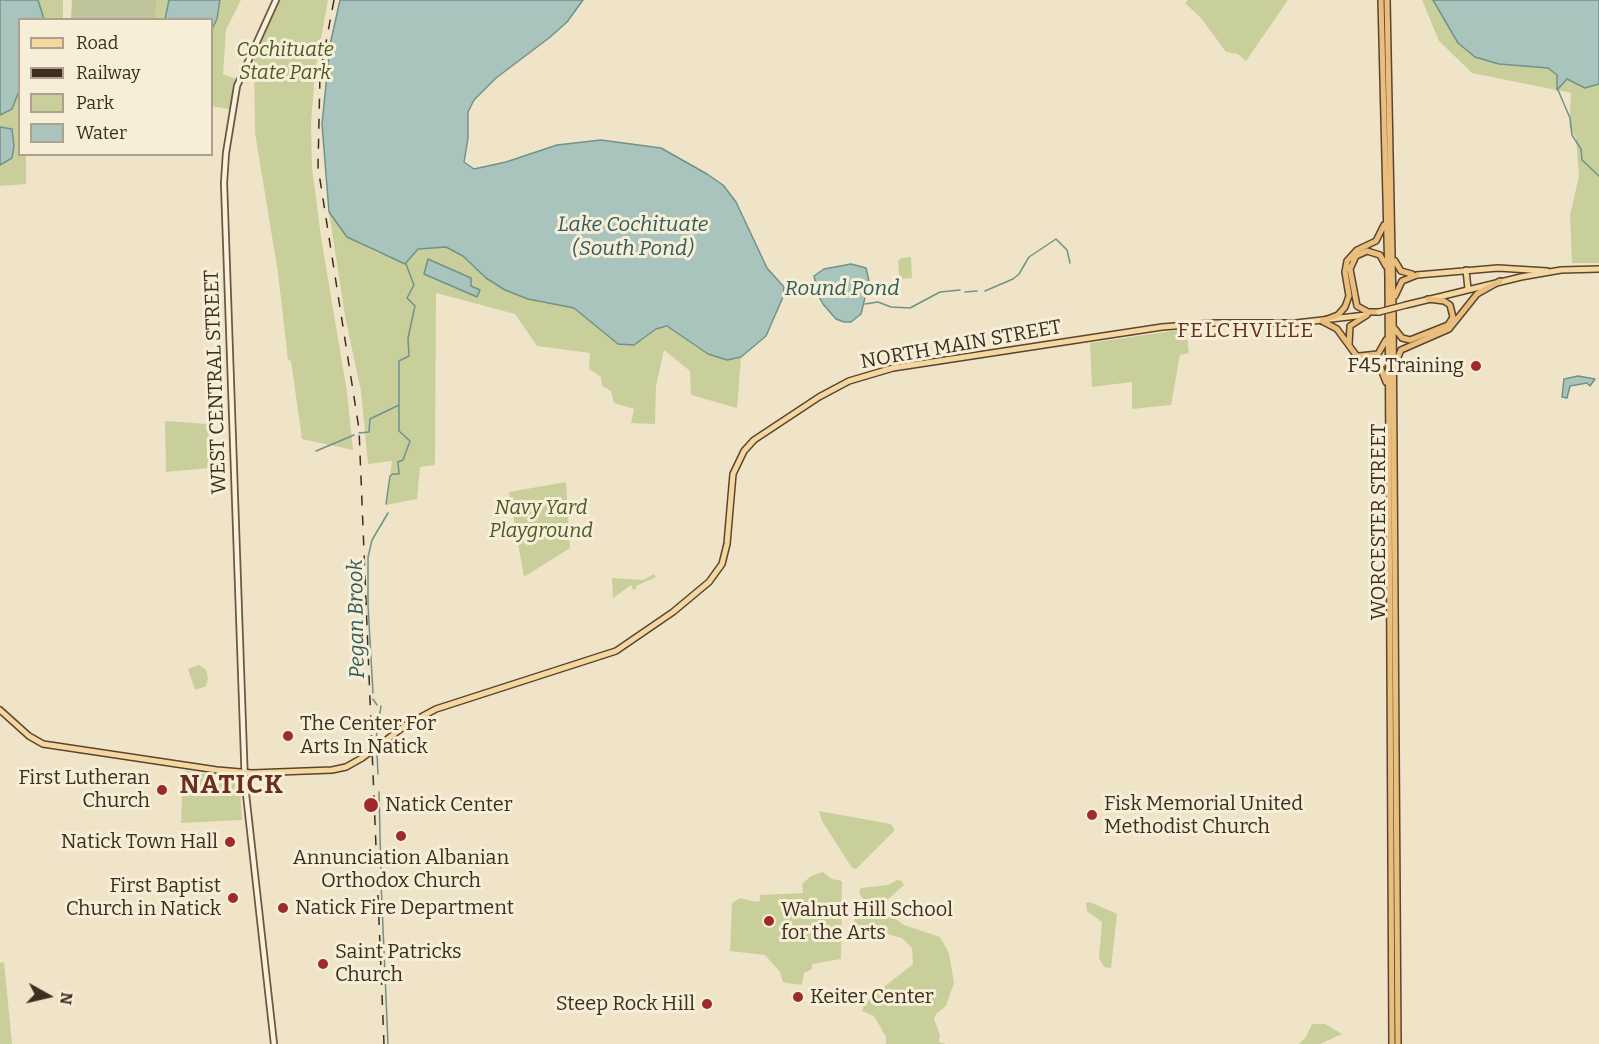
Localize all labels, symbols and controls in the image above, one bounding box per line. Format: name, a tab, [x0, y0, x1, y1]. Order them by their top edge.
legend	[18, 18, 213, 156]
text: Road	[76, 32, 118, 54]
park label: Cochituate State Park	[236, 38, 334, 85]
text: Railway	[76, 62, 140, 84]
text: Park	[76, 92, 114, 114]
text: Water	[76, 122, 127, 144]
water label: Lake Cochituate (South Pond)	[558, 212, 708, 262]
street label: WEST CENTRAL STREET	[200, 269, 232, 495]
water label: Round Pond	[785, 276, 899, 302]
street label: NORTH MAIN STREET	[859, 315, 1063, 375]
district label: FELCHVILLE	[1177, 318, 1315, 344]
place label: F45 Training	[1348, 354, 1464, 378]
marker: F45 Training	[1469, 359, 1483, 373]
street label: WORCESTER STREET	[1367, 424, 1391, 620]
park label: Navy Yard Playground	[489, 496, 593, 543]
water label: Pegan Brook	[343, 559, 371, 679]
place label: The Center For Arts In Natick	[300, 712, 436, 759]
marker: The Center For Arts In Natick	[281, 729, 295, 743]
place label: First Lutheran Church	[18, 766, 150, 813]
district label: NATICK	[179, 770, 285, 802]
marker: First Lutheran Church	[155, 783, 169, 797]
place label: Fisk Memorial United Methodist Church	[1104, 792, 1303, 839]
place label: Natick Center	[385, 793, 513, 817]
marker: Natick Center	[362, 796, 380, 814]
marker: Fisk Memorial United Methodist Church	[1085, 808, 1099, 822]
marker: Annunciation Albanian Orthodox Church	[394, 829, 408, 843]
place label: Natick Town Hall	[61, 830, 218, 854]
marker: Natick Town Hall	[223, 835, 237, 849]
place label: Annunciation Albanian Orthodox Church	[293, 846, 509, 893]
place label: First Baptist Church in Natick	[66, 874, 221, 921]
marker: First Baptist Church in Natick	[226, 891, 240, 905]
place label: Natick Fire Department	[295, 896, 514, 920]
place label: Walnut Hill School for the Arts	[781, 898, 953, 945]
marker: Natick Fire Department	[276, 901, 290, 915]
marker: Walnut Hill School for the Arts	[762, 914, 776, 928]
place label: Saint Patricks Church	[335, 940, 462, 987]
marker: Saint Patricks Church	[316, 957, 330, 971]
north arrow	[18, 966, 78, 1026]
place label: Keiter Center	[810, 985, 934, 1009]
marker: Keiter Center	[791, 990, 805, 1004]
text: N	[56, 991, 77, 1006]
place label: Steep Rock Hill	[556, 992, 695, 1016]
marker: Steep Rock Hill	[700, 997, 714, 1011]

